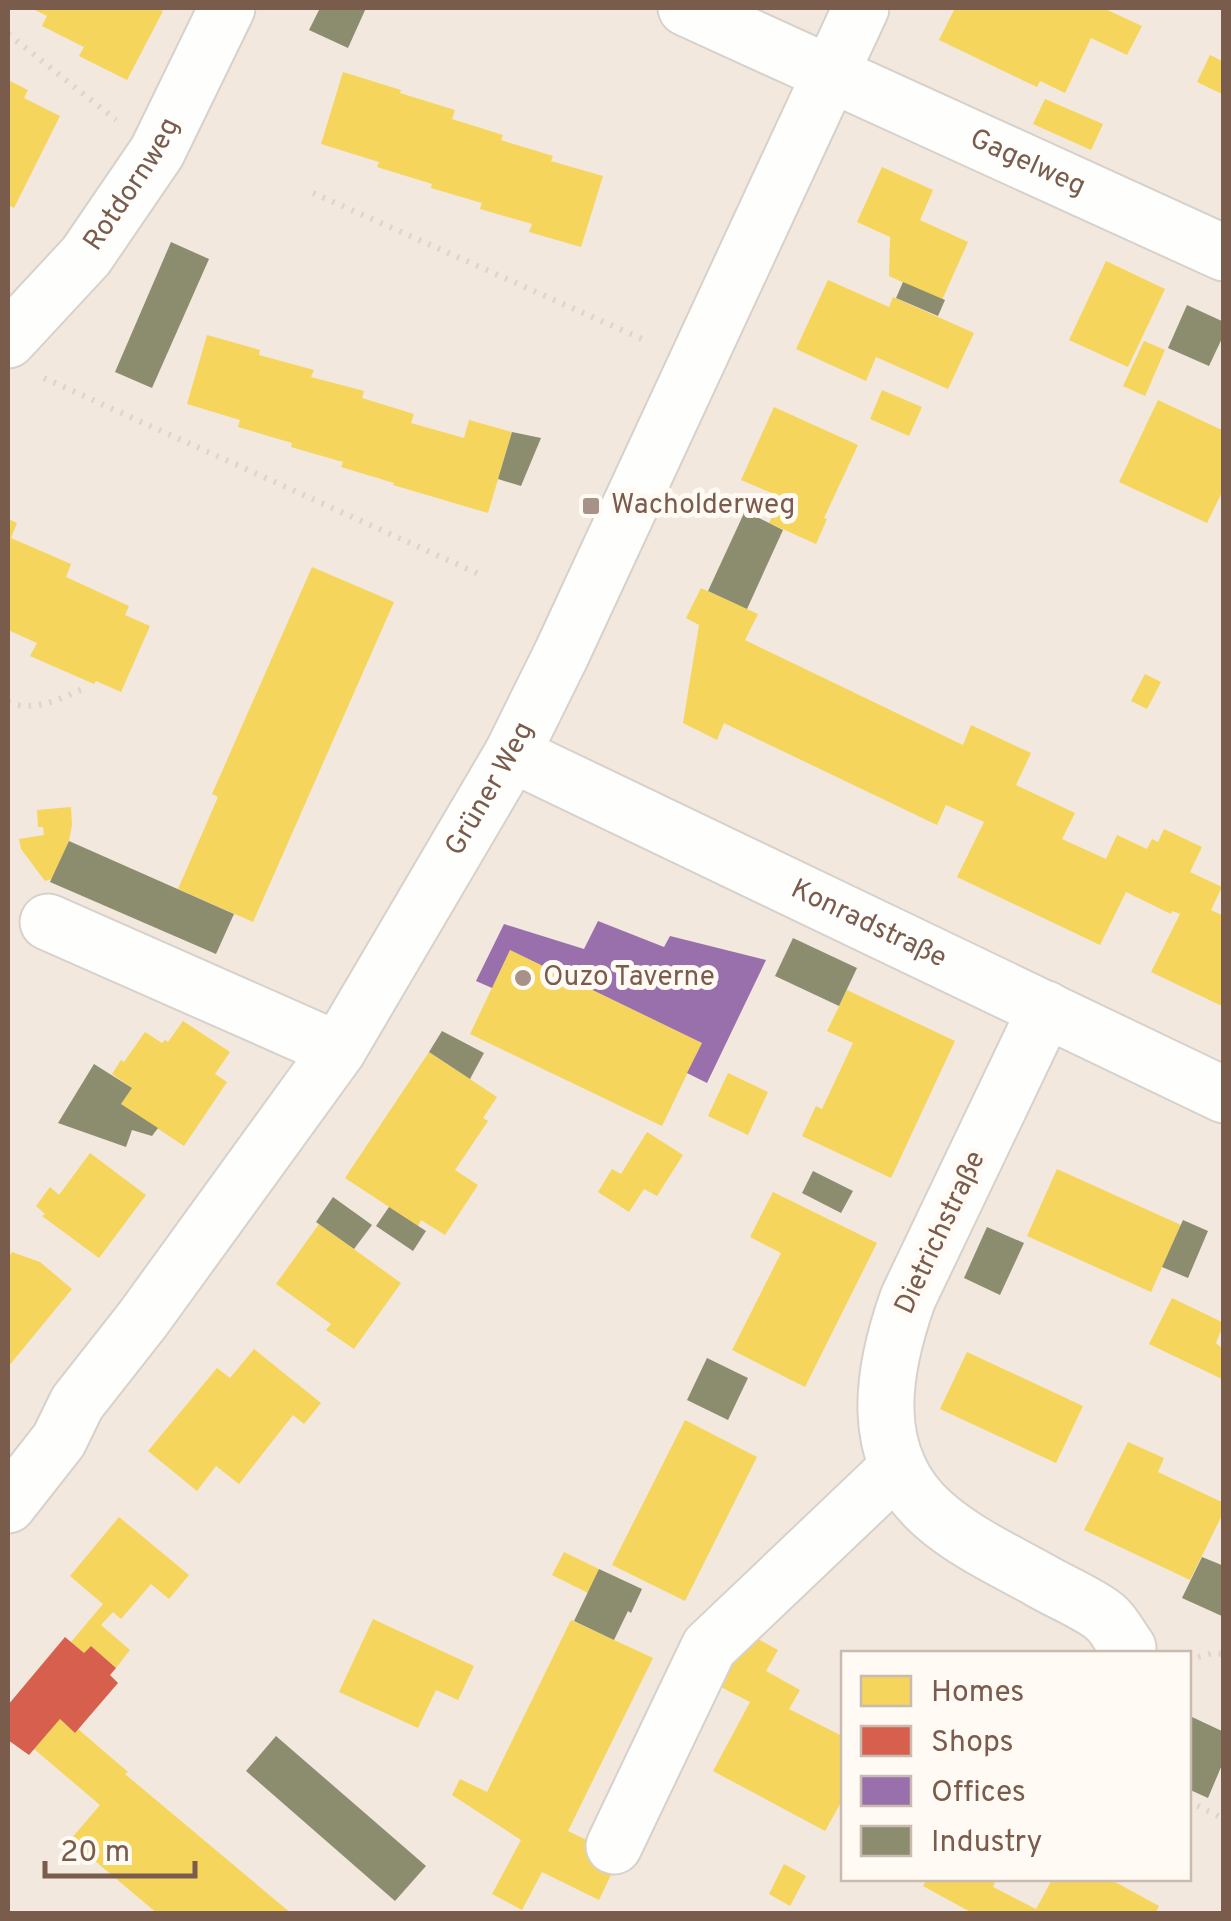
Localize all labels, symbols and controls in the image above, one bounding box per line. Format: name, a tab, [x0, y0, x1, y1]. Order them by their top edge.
street label: Rotdornweg	[76, 112, 189, 258]
street label: Gagelweg	[964, 121, 1091, 205]
place label: Wacholderweg	[611, 488, 795, 524]
marker: Wacholderweg	[580, 495, 602, 517]
street label: Grüner Weg	[438, 716, 543, 863]
street label: Konradstraße	[784, 872, 952, 977]
place label: Ouzo Taverne	[543, 960, 715, 996]
marker: Ouzo Taverne	[512, 967, 534, 989]
street label: Dietrichstraße	[887, 1146, 995, 1320]
legend	[841, 1651, 1191, 1881]
text: Homes	[931, 1675, 1024, 1712]
text: Shops	[931, 1725, 1014, 1762]
text: Offices	[931, 1775, 1026, 1812]
scale bar	[45, 1816, 195, 1878]
text: Industry	[931, 1825, 1042, 1862]
text: 20 m	[60, 1835, 130, 1872]

